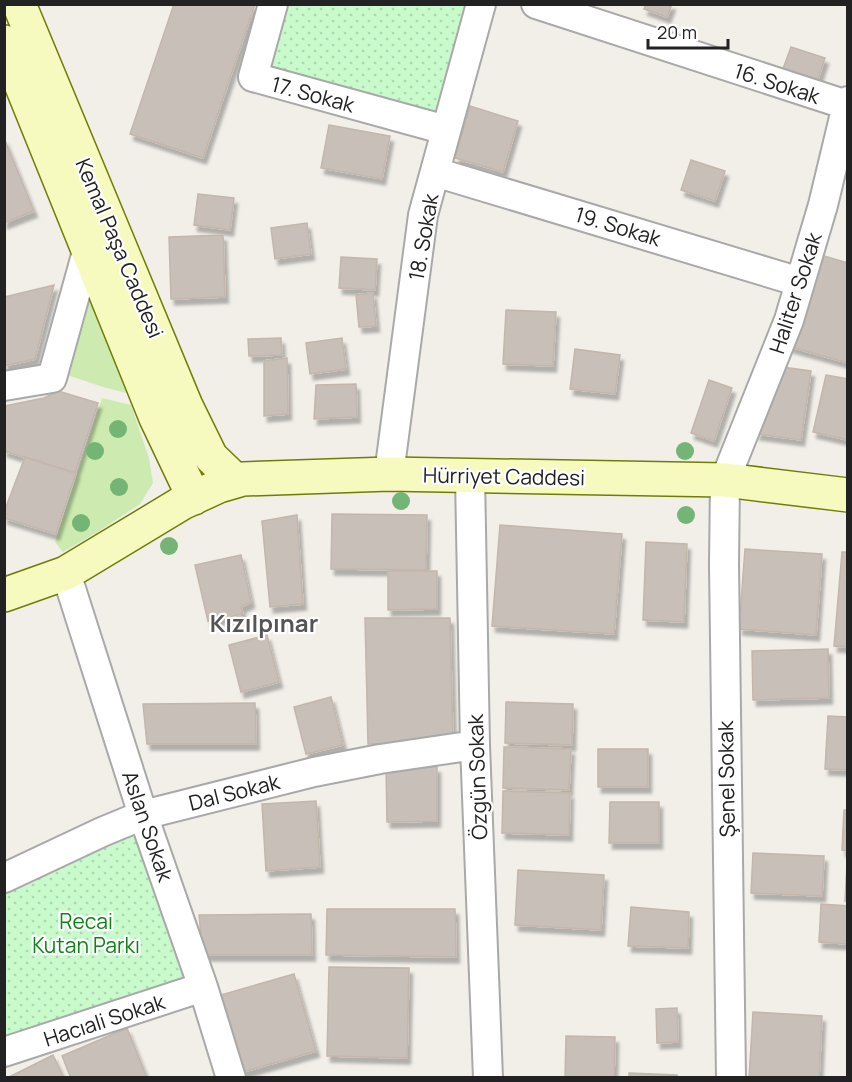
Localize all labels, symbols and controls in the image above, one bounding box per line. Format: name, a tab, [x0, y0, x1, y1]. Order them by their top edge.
scale bar	[648, 12, 728, 50]
text: 20 m	[657, 20, 697, 44]
street label: 16. Sokak	[731, 56, 824, 110]
street label: 17. Sokak	[268, 70, 358, 119]
street label: Kemal Paşa Caddesi	[69, 154, 171, 342]
street label: 18. Sokak	[402, 191, 445, 283]
street label: 19. Sokak	[572, 200, 665, 252]
street label: Haliter Sokak	[762, 228, 828, 357]
street label: Hürriyet Caddesi	[423, 461, 585, 491]
district label: Kızılpınar	[210, 606, 318, 639]
street label: Özgün Sokak	[461, 713, 493, 840]
street label: Şenel Sokak	[711, 720, 741, 838]
street label: Aslan Sokak	[116, 767, 180, 886]
street label: Dal Sokak	[186, 767, 283, 817]
park label: Recai Kutan Parkı	[32, 907, 140, 959]
street label: Hacıali Sokak	[40, 987, 169, 1053]

